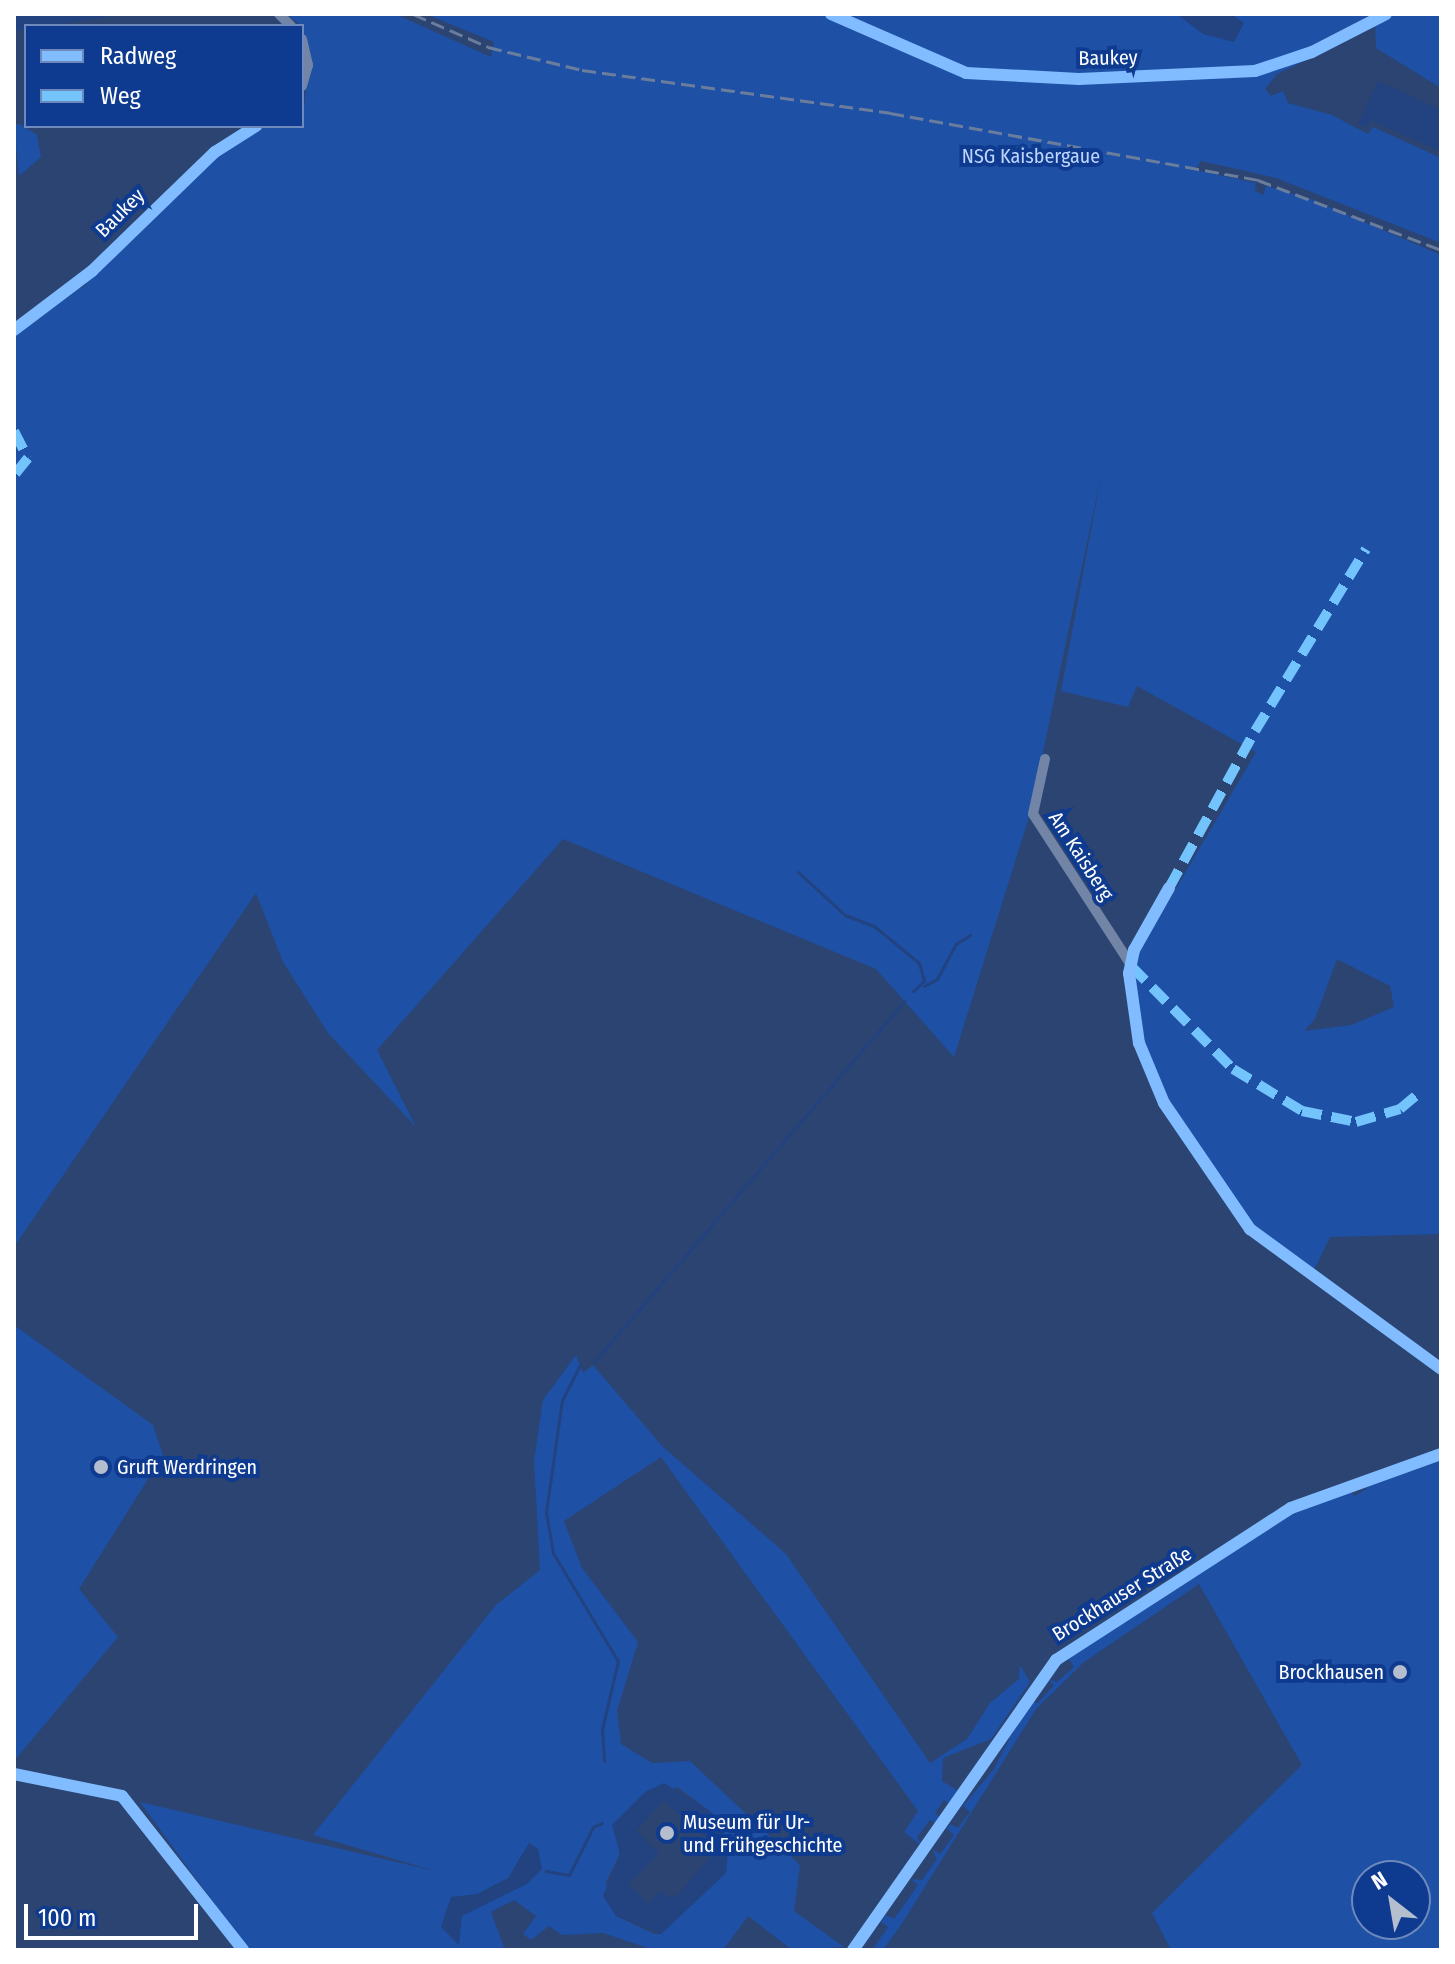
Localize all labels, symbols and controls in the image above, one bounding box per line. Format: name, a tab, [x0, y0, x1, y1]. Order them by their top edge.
legend	[24, 24, 304, 128]
text: Radweg	[100, 42, 176, 70]
street label: Baukey	[1078, 45, 1138, 71]
text: Weg	[100, 82, 141, 110]
park label: NSG Kaisbergaue	[962, 144, 1100, 168]
street label: Baukey	[91, 184, 149, 242]
street label: Am Kaisberg	[1043, 807, 1119, 905]
place label: Gruft Werdringen	[117, 1455, 257, 1479]
marker: Gruft Werdringen	[92, 1458, 110, 1476]
street label: Brockhauser Straße	[1048, 1541, 1196, 1647]
place label: Brockhausen	[1278, 1660, 1384, 1684]
marker: Brockhausen	[1391, 1663, 1409, 1681]
place label: Museum für Ur- und Frühgeschichte	[683, 1810, 842, 1857]
marker: Museum für Ur- und Frühgeschichte	[658, 1824, 676, 1842]
north arrow	[1351, 1860, 1431, 1940]
text: N	[1367, 1866, 1392, 1896]
scale bar	[28, 1888, 202, 1938]
text: 100 m	[38, 1904, 96, 1932]

